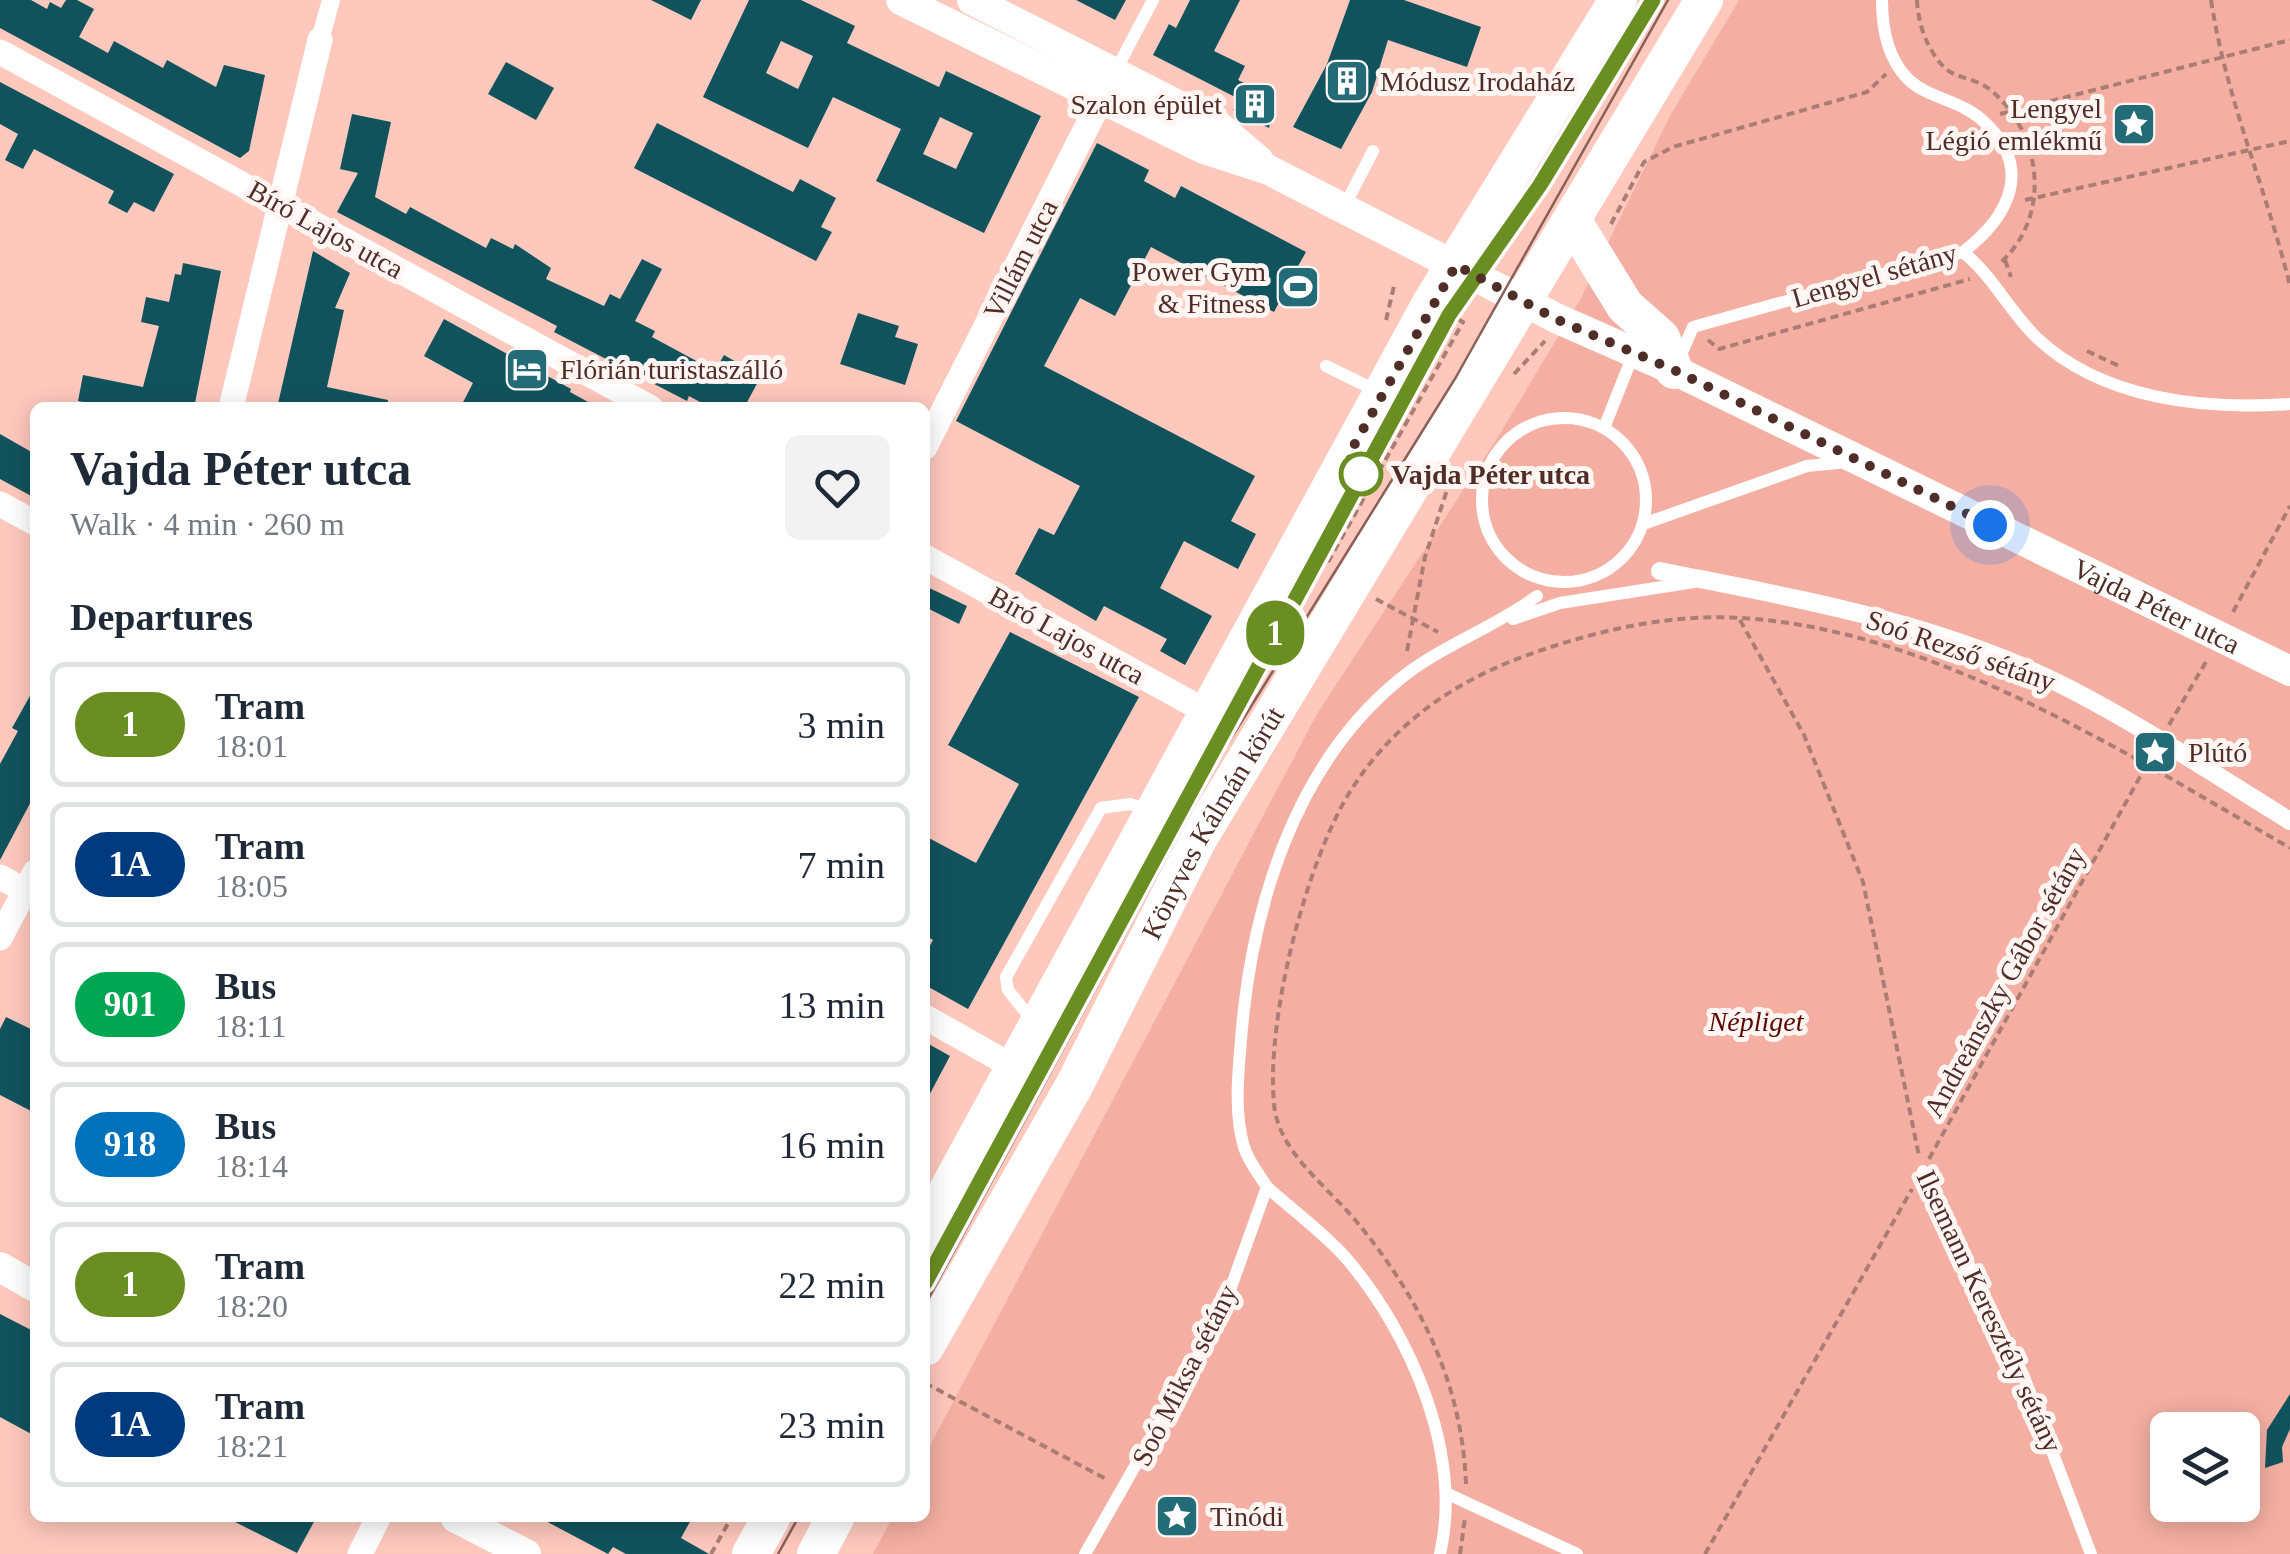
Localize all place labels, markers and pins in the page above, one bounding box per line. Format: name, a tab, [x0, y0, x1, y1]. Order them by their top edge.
building icon: Módusz Irodaház	[1324, 58, 1370, 104]
place label: Módusz Irodaház	[1380, 66, 1575, 97]
building icon: Szalon épület	[1232, 81, 1278, 127]
place label: Szalon épület	[1070, 89, 1222, 120]
place label: Lengyel Légió emlékmű	[1925, 93, 2102, 156]
place icon: Lengyel Légió emlékmű	[2111, 101, 2157, 147]
place label: Power Gym & Fitness	[1131, 256, 1266, 319]
sports icon: Power Gym & Fitness	[1275, 264, 1321, 310]
hotel icon: Flórián turistaszálló	[504, 346, 550, 392]
place label: Flórián turistaszálló	[560, 354, 783, 385]
marker: Vajda Péter utca	[1340, 453, 1382, 495]
place label: Vajda Péter utca	[1391, 459, 1590, 490]
place icon: Plútó	[2132, 729, 2178, 775]
place label: Plútó	[2188, 737, 2247, 768]
place icon: Tinódi	[1154, 1493, 1200, 1539]
place label: Tinódi	[1210, 1501, 1284, 1532]

